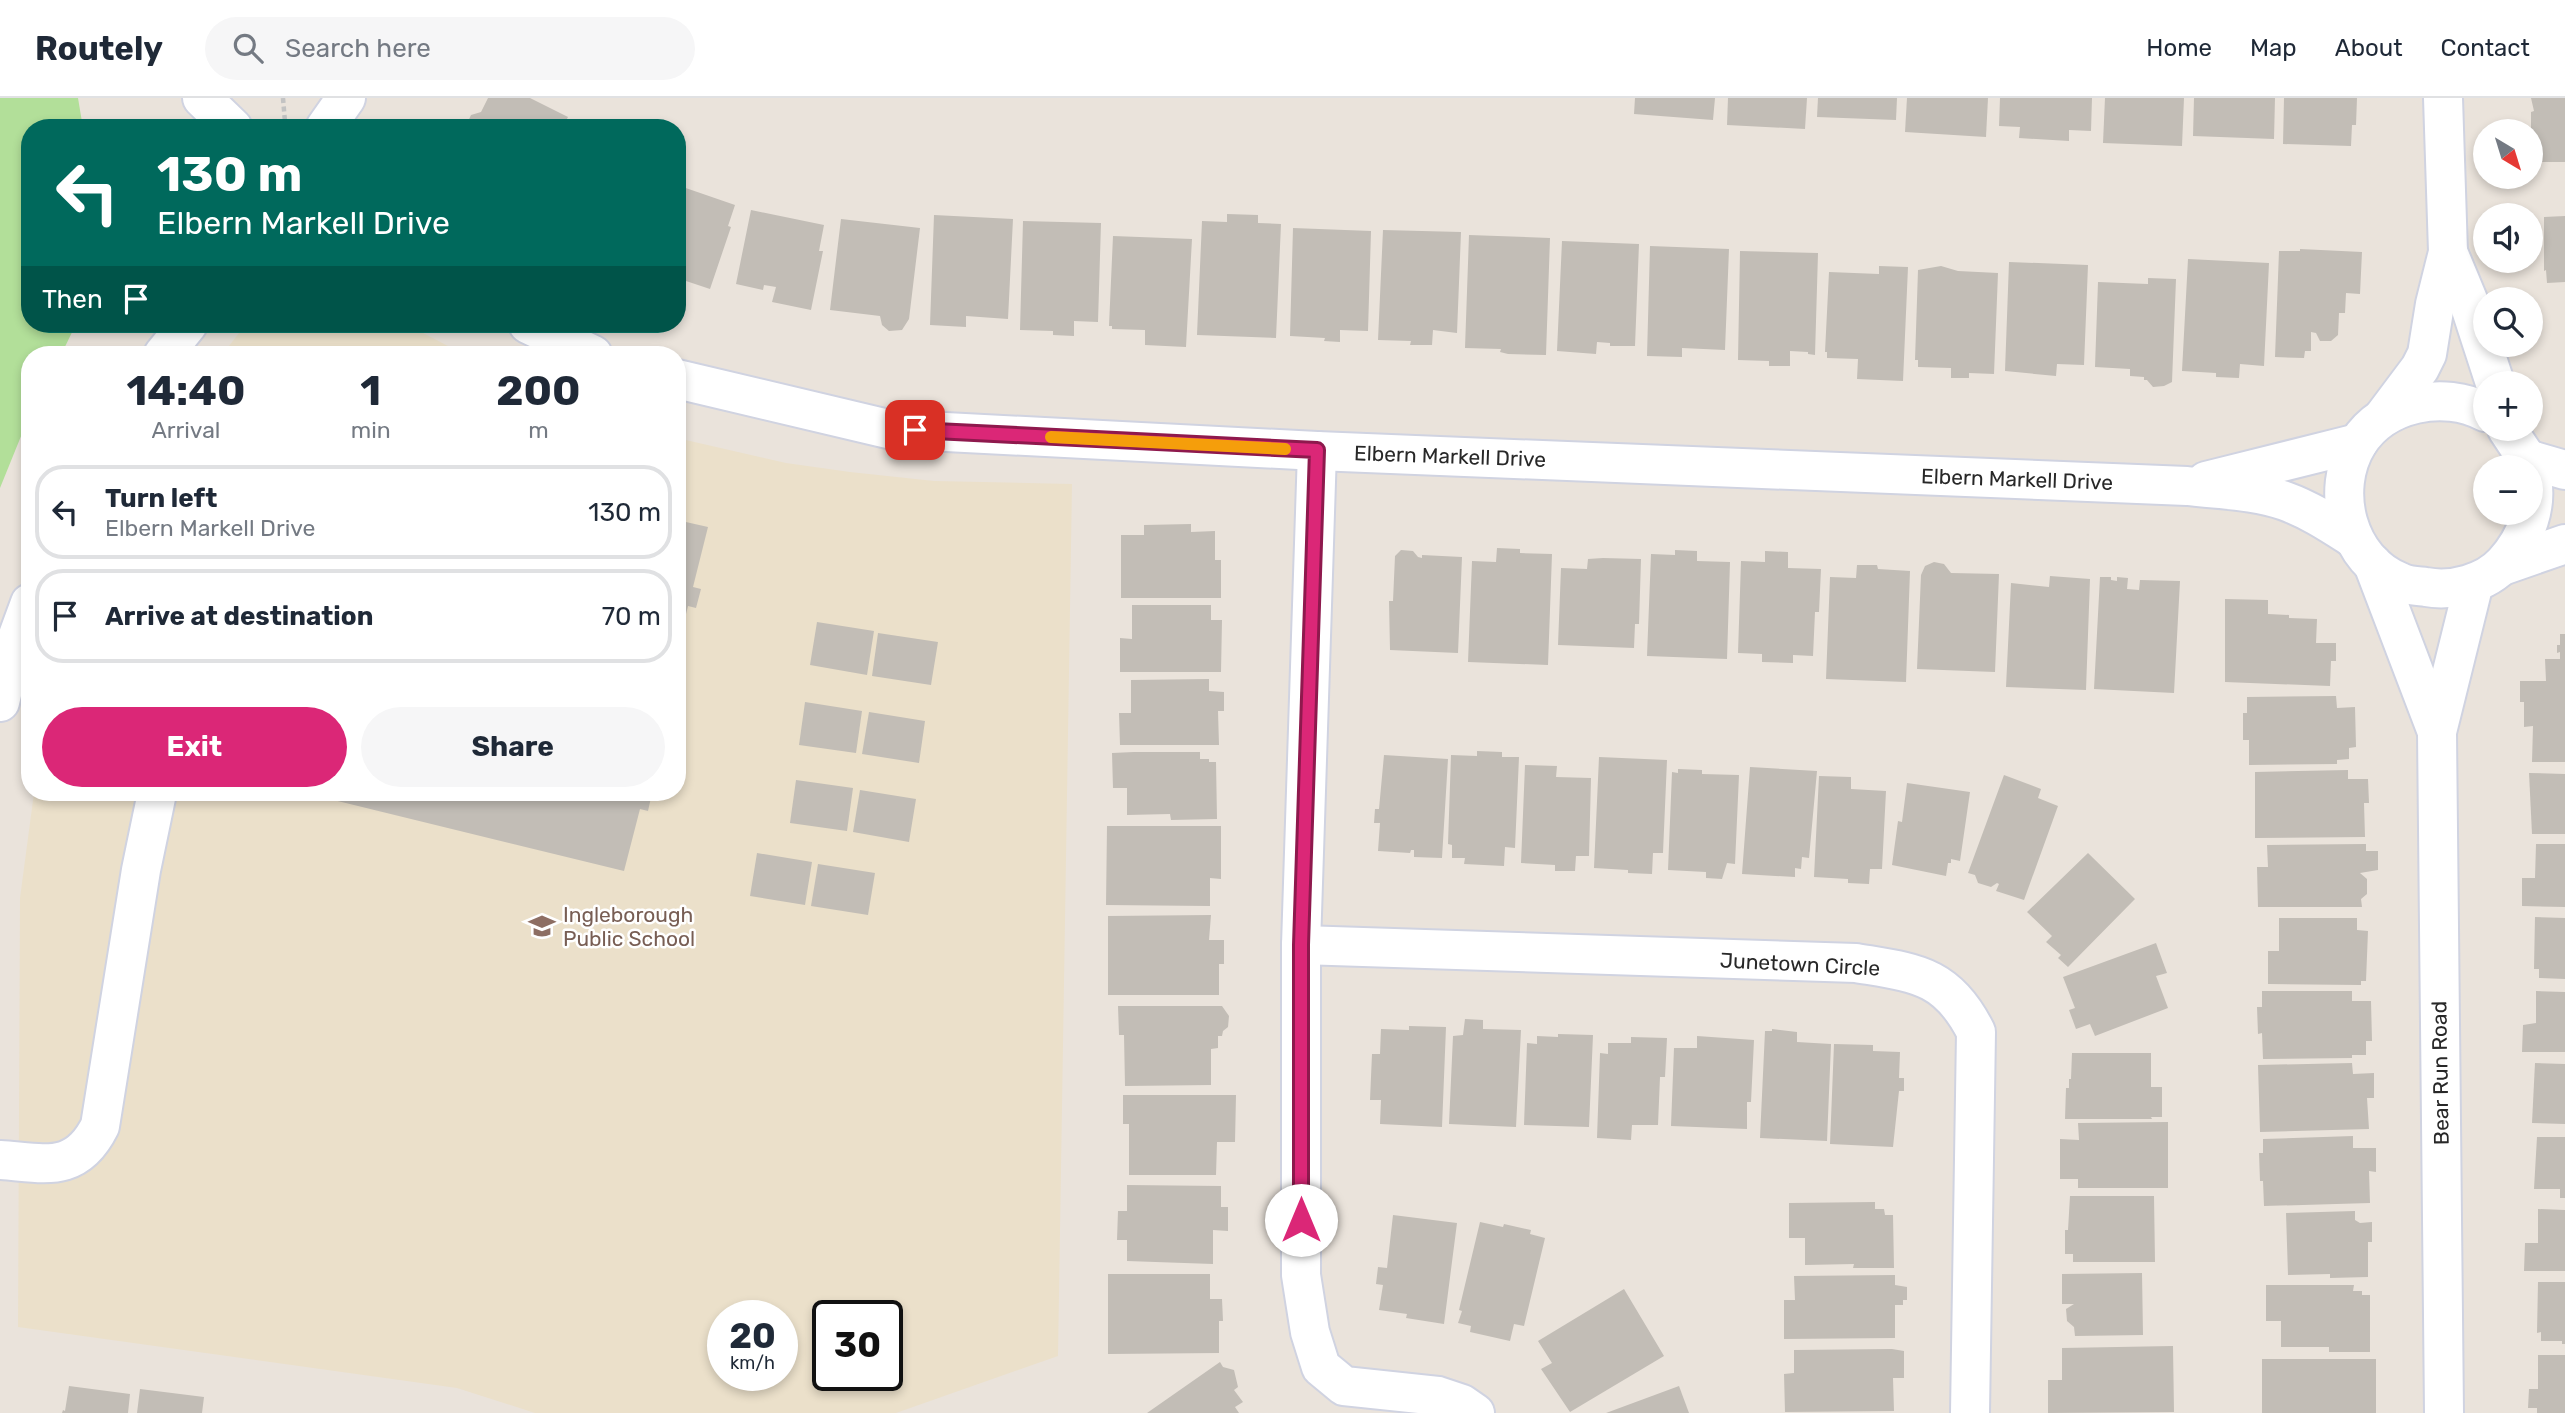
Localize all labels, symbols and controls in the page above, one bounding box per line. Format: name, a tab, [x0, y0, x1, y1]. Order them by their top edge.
search box	[205, 17, 695, 80]
text: Routely	[35, 29, 163, 68]
icon: search	[229, 29, 267, 67]
text: Search here	[285, 33, 431, 64]
text: Home	[2146, 34, 2212, 62]
text: Map	[2250, 34, 2297, 62]
text: About	[2335, 34, 2403, 62]
text: Contact	[2441, 34, 2530, 62]
north arrow	[2473, 119, 2543, 189]
map controls	[2473, 119, 2543, 525]
text: 130 m	[157, 145, 302, 203]
icon: left	[42, 147, 133, 238]
button: sound	[2473, 203, 2543, 273]
text: Elbern Markell Drive	[157, 204, 450, 242]
icon: arrive	[117, 280, 155, 318]
text: Then	[42, 284, 103, 315]
button: search	[2473, 287, 2543, 357]
text: 14:40	[126, 366, 245, 416]
text: 1	[360, 366, 381, 416]
text: 200	[496, 366, 581, 416]
button: +	[2473, 371, 2543, 441]
pin	[885, 400, 945, 460]
icon: arrive	[896, 411, 934, 449]
text: Arrival	[151, 416, 220, 444]
text: min	[351, 416, 391, 444]
text: m	[528, 416, 549, 444]
street label: Elbern Markell Drive	[1354, 440, 1546, 472]
button: −	[2473, 455, 2543, 525]
street label: Elbern Markell Drive	[1921, 463, 2113, 495]
text: Turn left	[105, 483, 217, 514]
icon: left	[46, 493, 84, 531]
text: 130 m	[588, 497, 661, 528]
text: Elbern Markell Drive	[105, 514, 315, 542]
icon: arrive	[46, 597, 84, 635]
text: Arrive at destination	[105, 601, 373, 632]
text: 70 m	[602, 601, 661, 632]
button: Exit	[42, 707, 347, 787]
button: Share	[361, 707, 665, 787]
place label: Ingleborough Public School	[563, 902, 695, 951]
school or university icon: Ingleborough Public School	[527, 911, 557, 941]
street label: Junetown Circle	[1719, 947, 1881, 981]
street label: Bear Run Road	[2426, 1001, 2454, 1145]
position arrow	[1264, 1183, 1338, 1257]
speed limit sign: 30	[812, 1300, 903, 1391]
text: 20	[729, 1315, 776, 1357]
text: km/h	[730, 1352, 775, 1374]

